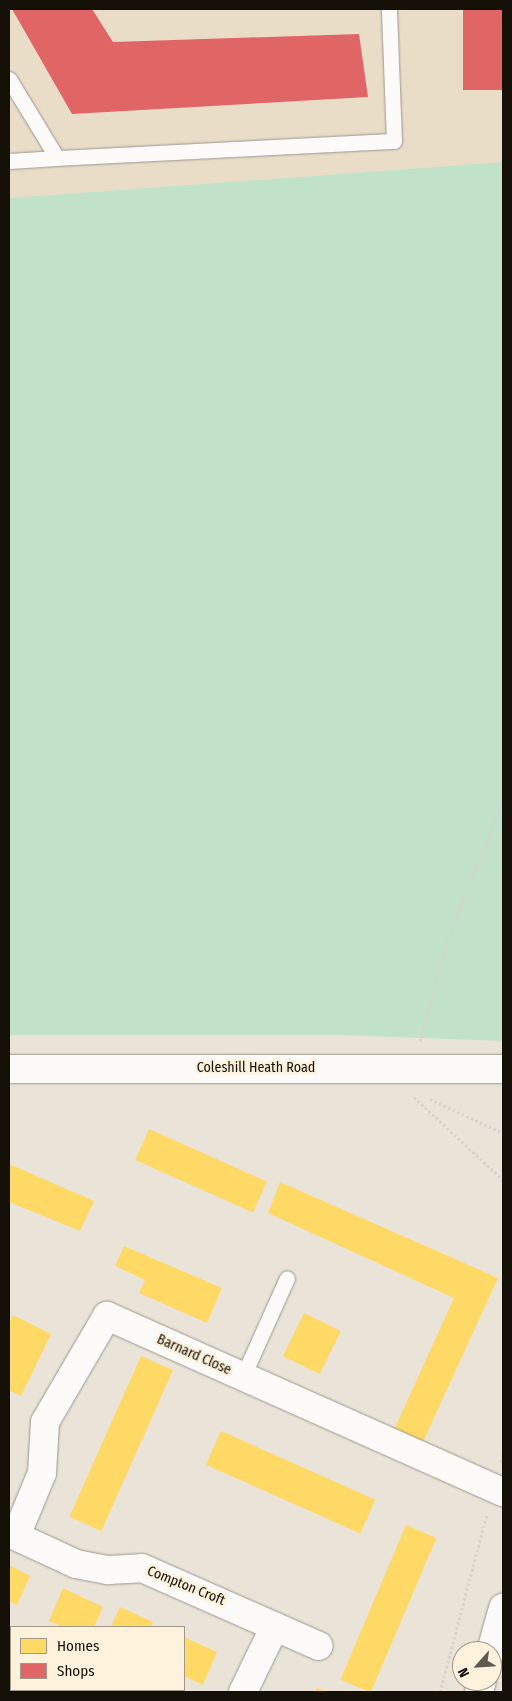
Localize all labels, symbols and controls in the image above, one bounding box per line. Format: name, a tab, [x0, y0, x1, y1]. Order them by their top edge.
street label: Coleshill Heath Road	[197, 1060, 315, 1076]
street label: Barnard Close	[154, 1331, 234, 1379]
street label: Compton Croft	[145, 1563, 227, 1609]
legend	[10, 1626, 185, 1691]
text: Homes	[57, 1637, 99, 1655]
north arrow	[452, 1641, 502, 1691]
text: Shops	[57, 1662, 95, 1680]
text: N	[454, 1665, 473, 1680]

